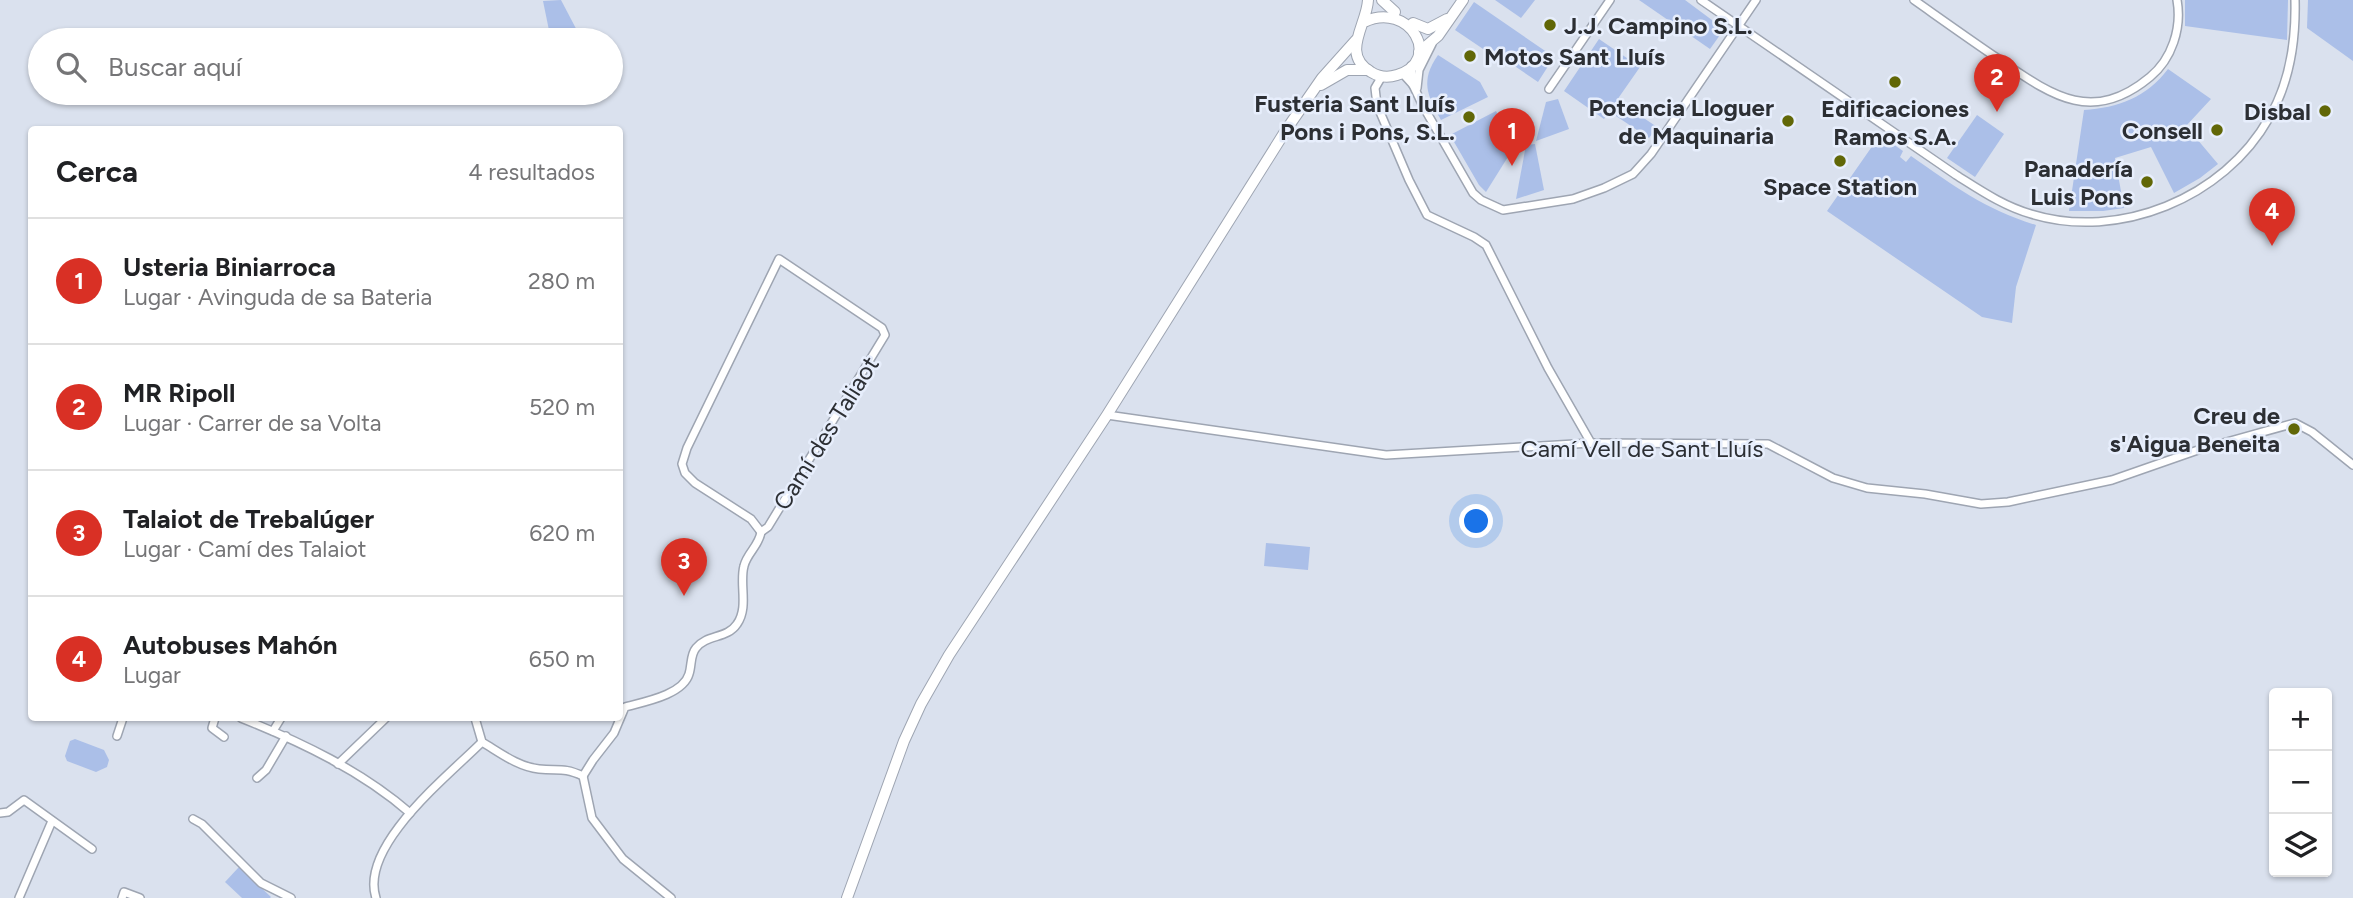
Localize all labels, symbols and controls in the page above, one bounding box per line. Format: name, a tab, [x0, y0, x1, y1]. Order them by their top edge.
place label: J.J. Campino S.L.	[1564, 11, 1753, 40]
marker: J.J. Campino S.L.	[1542, 17, 1558, 33]
search box	[28, 28, 623, 105]
place label: Motos Sant Lluís	[1484, 42, 1665, 71]
icon: search	[52, 48, 90, 86]
marker: Motos Sant Lluís	[1462, 48, 1478, 64]
text: Buscar aquí	[108, 51, 242, 83]
pin: 2	[1974, 54, 2020, 112]
marker: Edificaciones Ramos S.A.	[1887, 74, 1903, 90]
place label: Fusteria Sant Lluís Pons i Pons, S.L.	[1254, 89, 1455, 146]
place label: Potencia Lloguer de Maquinaria	[1588, 93, 1774, 150]
place label: Edificaciones Ramos S.A.	[1821, 94, 1969, 151]
place label: Disbal	[2244, 97, 2311, 126]
marker: Disbal	[2317, 103, 2333, 119]
pin: 1	[1489, 108, 1535, 166]
marker: Fusteria Sant Lluís Pons i Pons, S.L.	[1461, 109, 1477, 125]
marker: Potencia Lloguer de Maquinaria	[1780, 113, 1796, 129]
place label: Consell	[2122, 116, 2203, 145]
marker: Consell	[2209, 122, 2225, 138]
text: Cerca	[56, 153, 138, 190]
marker: Space Station	[1832, 153, 1848, 169]
place label: Panadería Luis Pons	[2024, 154, 2133, 211]
text: 4 resultados	[468, 158, 595, 186]
place label: Space Station	[1763, 172, 1917, 201]
marker: Panadería Luis Pons	[2139, 174, 2155, 190]
pin: 4	[2249, 188, 2295, 246]
text: Usteria Biniarroca	[123, 251, 336, 283]
text: 1	[74, 267, 84, 295]
text: 280 m	[528, 267, 595, 295]
text: Lugar · Avinguda de sa Bateria	[123, 283, 432, 311]
street label: Camí des Taliaot	[767, 351, 885, 515]
text: MR Ripoll	[123, 377, 235, 409]
text: 2	[72, 393, 86, 421]
text: 520 m	[529, 393, 595, 421]
place label: Creu de s'Aigua Beneita	[2110, 401, 2280, 458]
text: Lugar · Carrer de sa Volta	[123, 409, 382, 437]
marker: Creu de s'Aigua Beneita	[2286, 421, 2302, 437]
street label: Camí Vell de Sant Lluís	[1520, 434, 1764, 463]
text: Talaiot de Trebalúger	[123, 503, 374, 535]
your location	[1459, 504, 1493, 538]
text: 3	[73, 519, 85, 547]
text: 620 m	[529, 519, 595, 547]
text: Lugar · Camí des Talaiot	[123, 535, 367, 563]
pin: 3	[661, 538, 707, 596]
text: Autobuses Mahón	[123, 629, 338, 661]
text: 4	[72, 645, 86, 673]
text: 650 m	[529, 645, 595, 673]
text: Lugar	[123, 661, 181, 689]
map controls	[2269, 688, 2332, 877]
button: +	[2269, 688, 2332, 751]
button: −	[2269, 751, 2332, 814]
button: layers	[2269, 814, 2332, 877]

